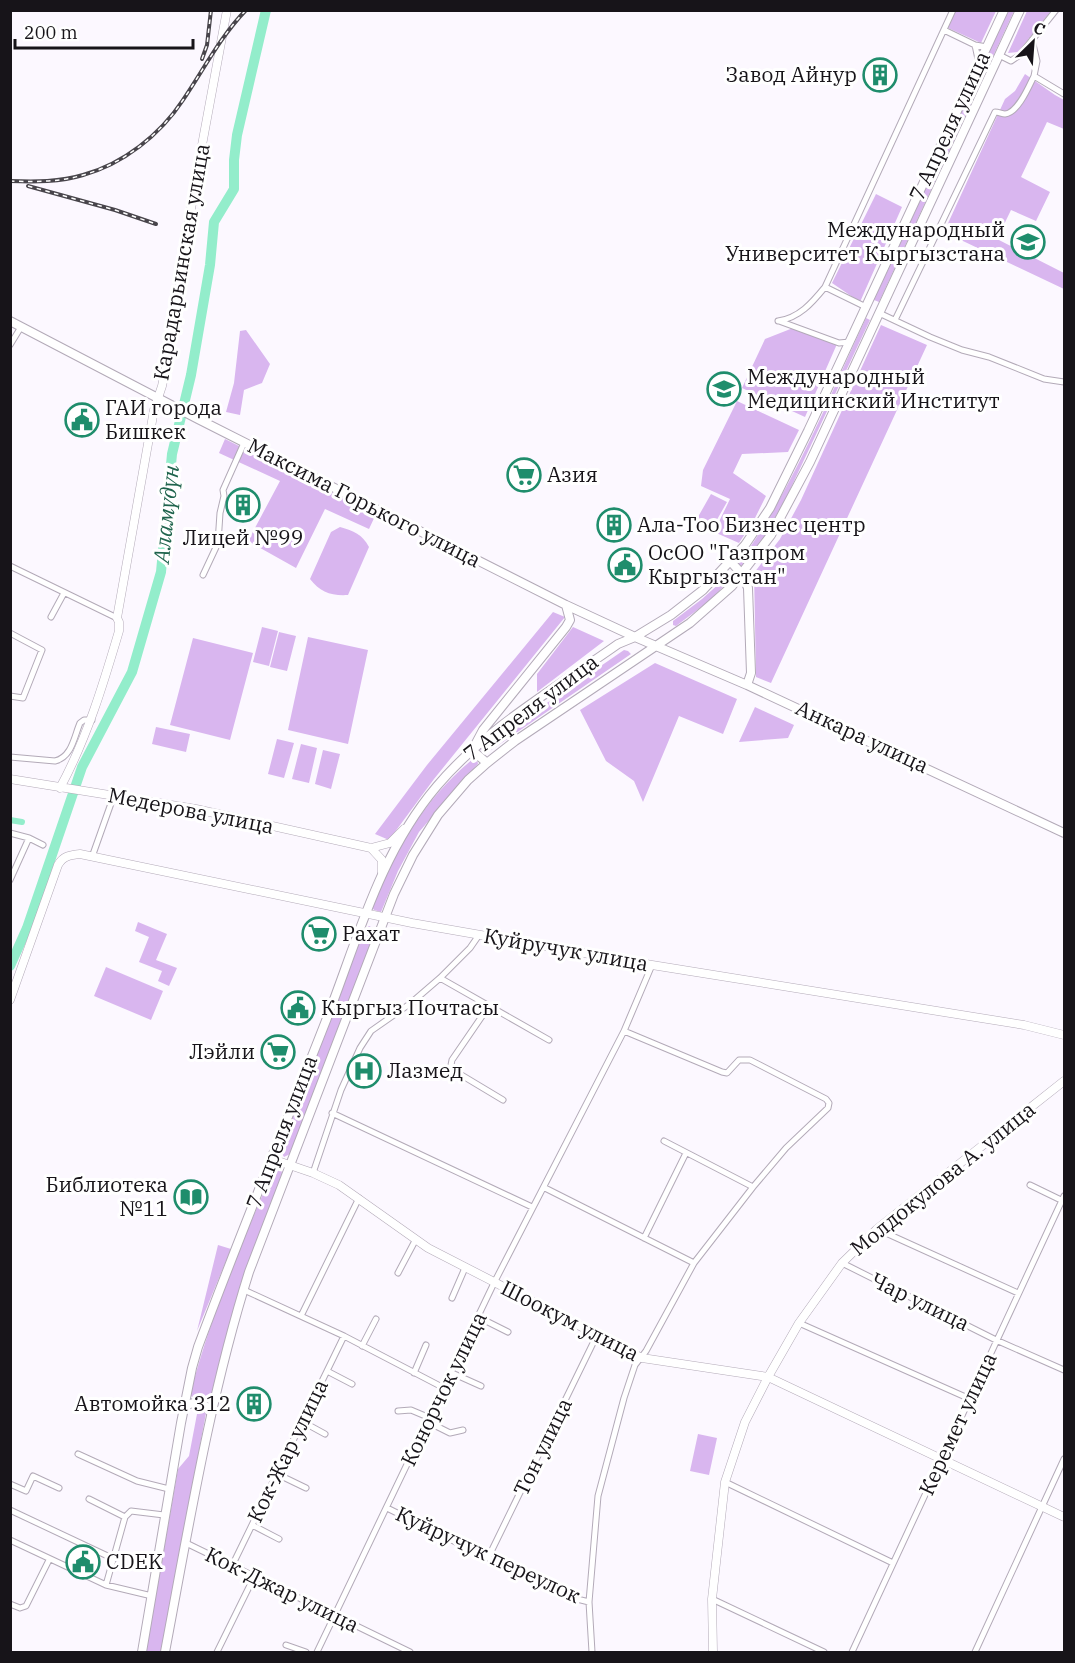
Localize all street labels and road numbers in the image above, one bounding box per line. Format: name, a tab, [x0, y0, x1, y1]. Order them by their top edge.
street label: 7 Апреля улица	[902, 46, 996, 205]
street label: Карадарьинская улица	[146, 141, 216, 383]
street label: Максима Горького улица	[243, 431, 486, 573]
street label: 7 Апреля улица	[457, 647, 604, 767]
street label: Анкара улица	[791, 693, 933, 779]
street label: Медерова улица	[106, 780, 277, 840]
street label: Куйручук улица	[482, 921, 651, 977]
street label: 7 Апреля улица	[239, 1051, 323, 1212]
street label: Молдокулова А. улица	[844, 1095, 1041, 1261]
street label: Чар улица	[866, 1265, 974, 1337]
street label: Шоокум улица	[497, 1273, 644, 1367]
street label: Конорчок улица	[394, 1307, 493, 1470]
street label: Керемет улица	[912, 1348, 1002, 1500]
street label: Кок-Жар улица	[240, 1374, 334, 1527]
street label: Тон улица	[506, 1393, 578, 1500]
street label: Куйручук переулок	[392, 1499, 585, 1609]
street label: Кок-Джар улица	[201, 1540, 364, 1638]

